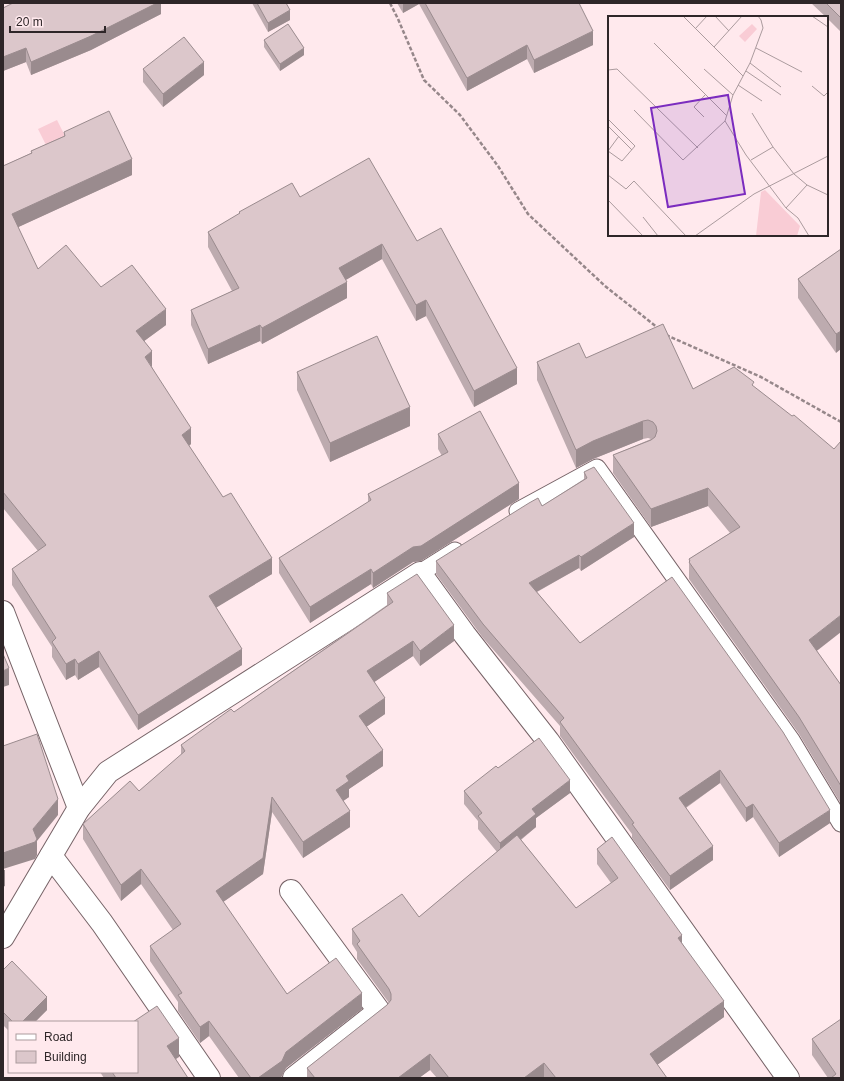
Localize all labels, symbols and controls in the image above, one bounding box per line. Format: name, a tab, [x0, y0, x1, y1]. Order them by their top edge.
scale bar	[10, 8, 105, 34]
text: 20 m	[16, 15, 43, 29]
inset map	[608, 16, 828, 236]
legend	[8, 1021, 138, 1073]
text: Road	[44, 1030, 73, 1044]
text: Building	[44, 1050, 87, 1064]

